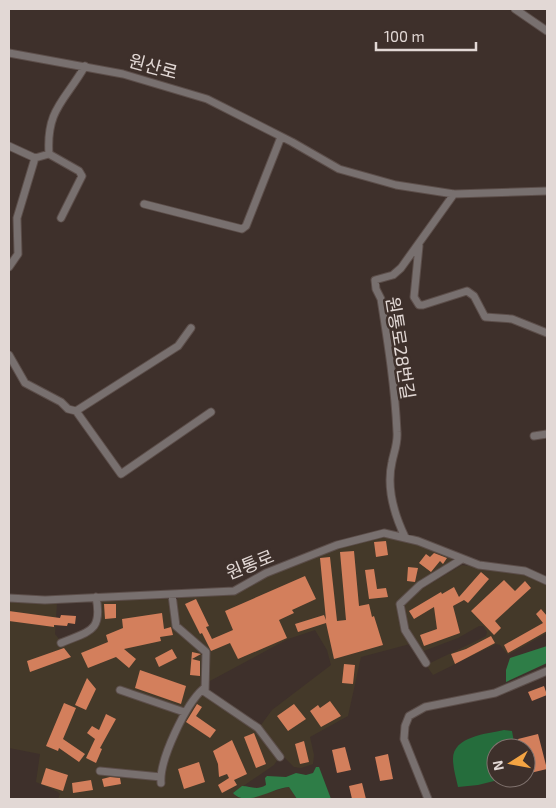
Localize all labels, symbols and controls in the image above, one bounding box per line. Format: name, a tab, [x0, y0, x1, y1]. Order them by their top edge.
scale bar	[376, 20, 476, 52]
text: 100 m	[384, 27, 425, 45]
street label: 원산로	[126, 49, 180, 83]
street label: 원통로28번길	[382, 295, 420, 401]
street label: 원통로	[222, 545, 277, 584]
north arrow	[486, 738, 536, 788]
text: N	[488, 759, 507, 772]

